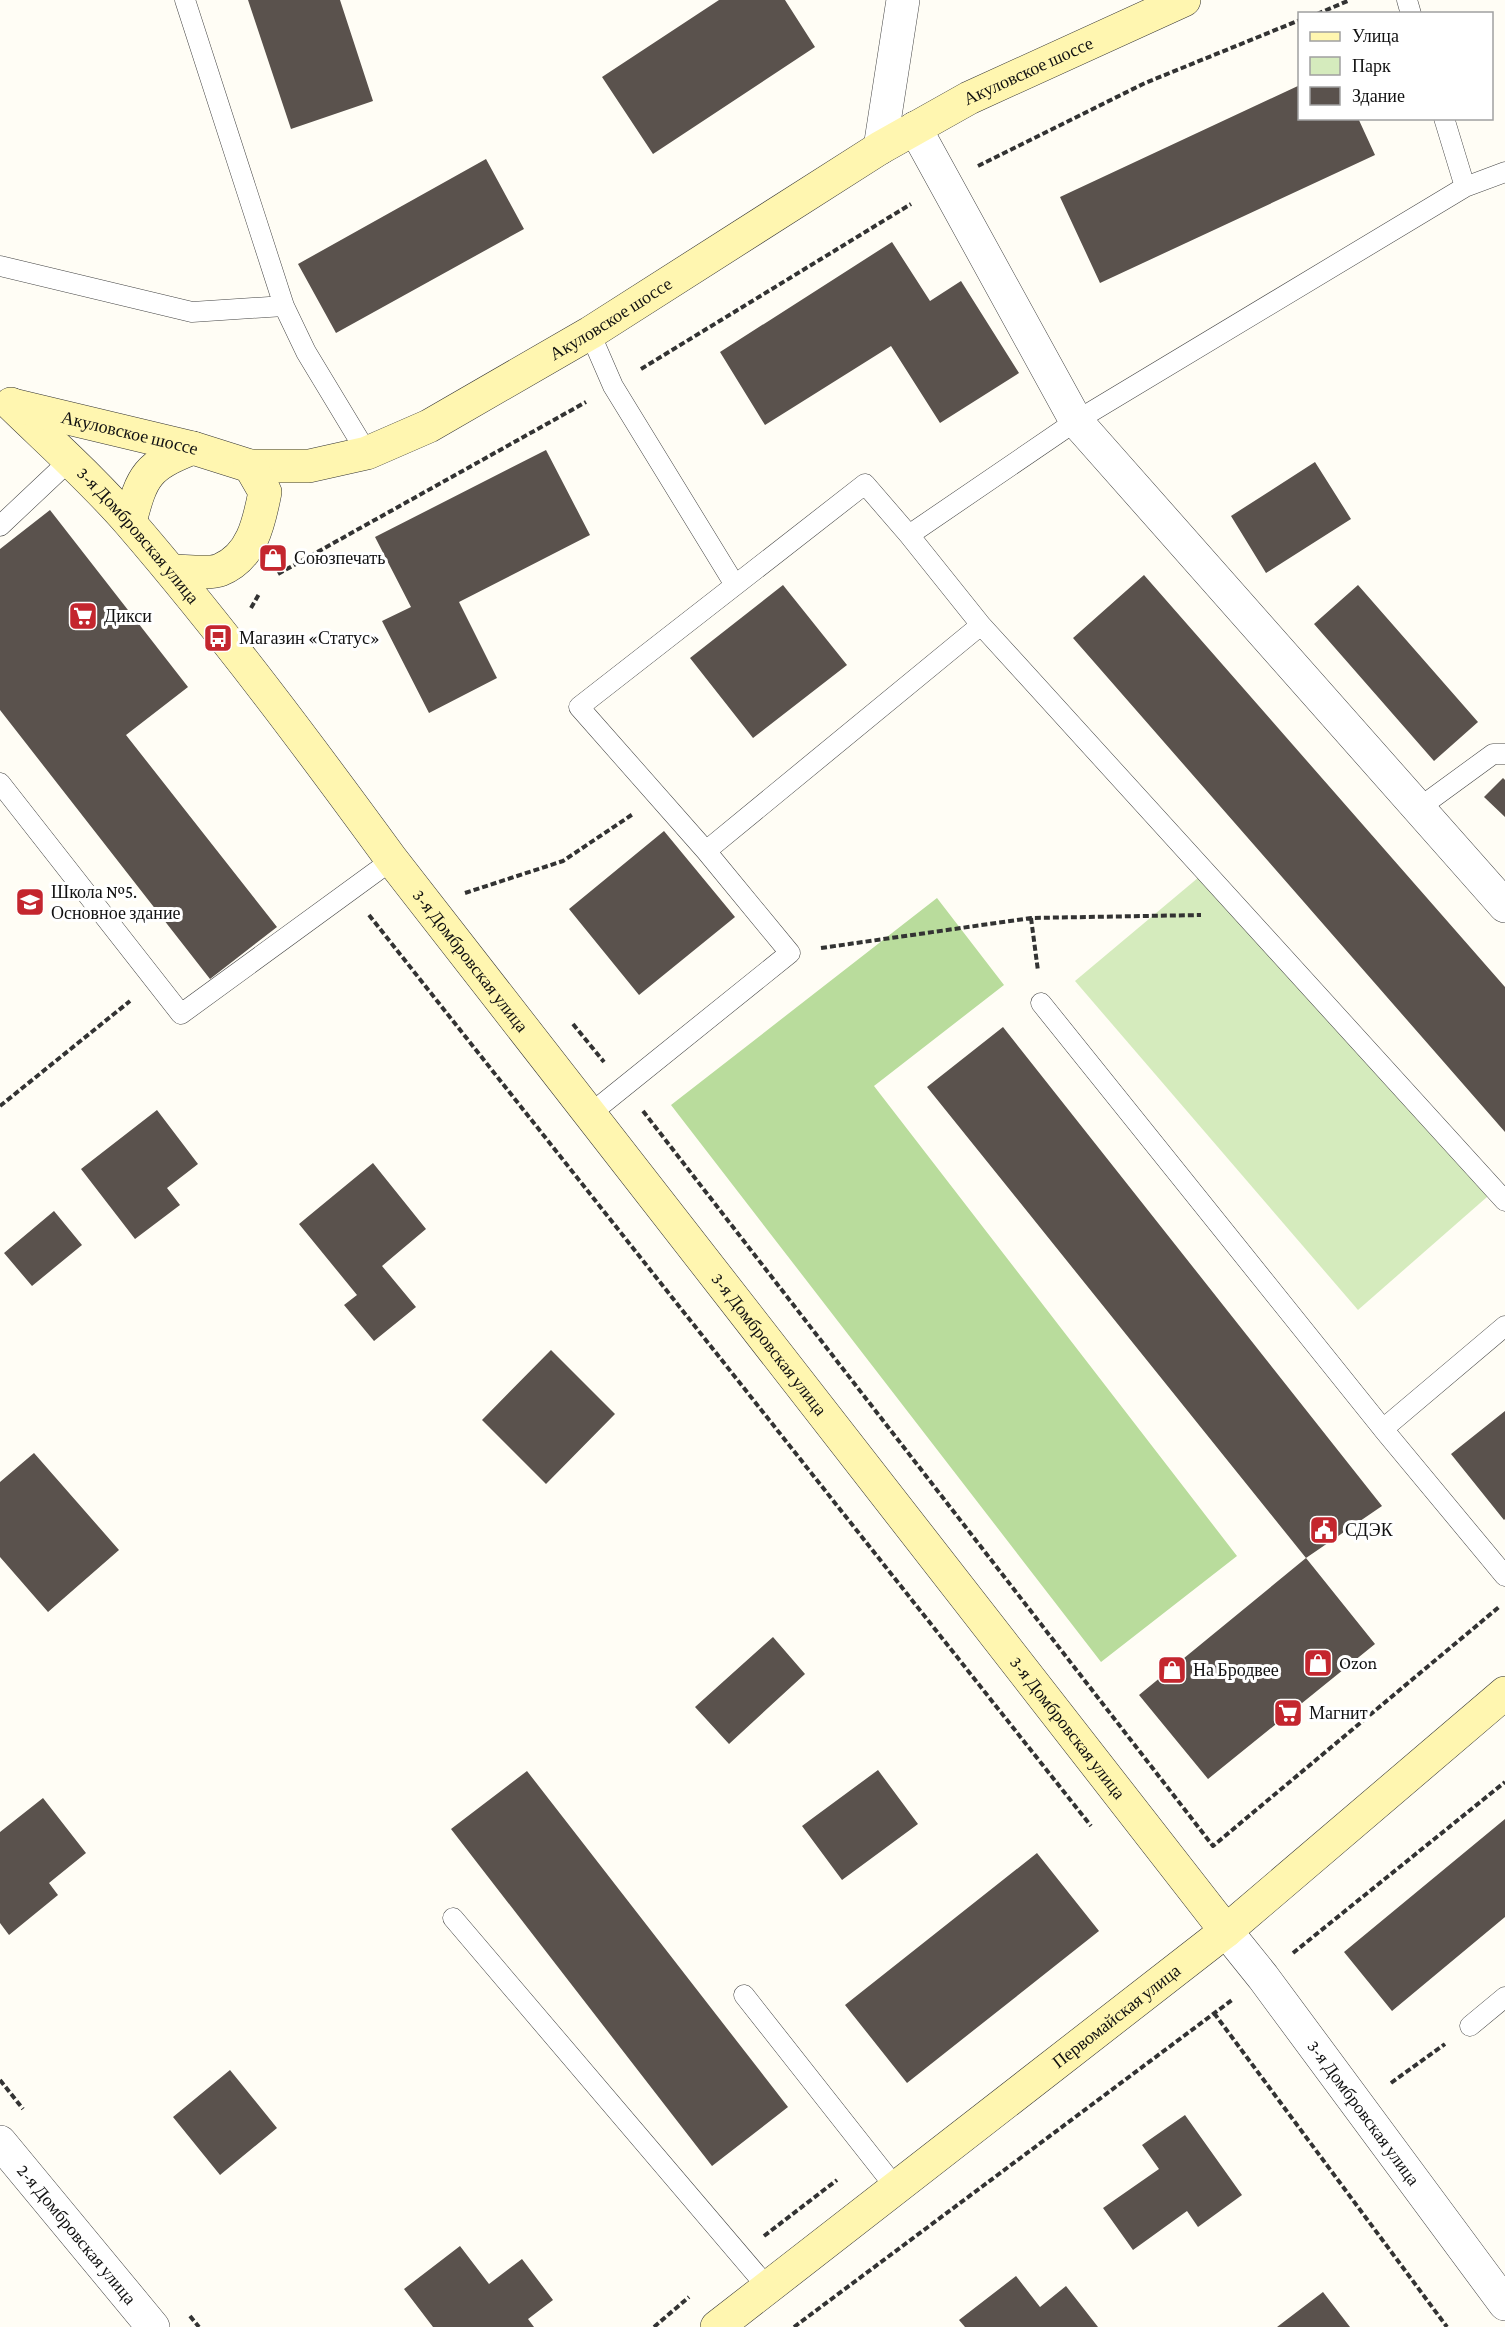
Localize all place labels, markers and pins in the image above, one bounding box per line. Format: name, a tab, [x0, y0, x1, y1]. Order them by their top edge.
shop icon: Союзпечать	[257, 542, 289, 574]
place label: Союзпечать	[294, 548, 385, 568]
supermarket icon: Дикси	[67, 600, 99, 632]
place label: Дикси	[104, 606, 152, 626]
bus stop icon: Магазин «Статус»	[202, 622, 234, 654]
place label: Магазин «Статус»	[239, 628, 380, 648]
place label: Школа №5. Основное здание	[51, 882, 181, 923]
school or university icon: Школа №5. Основное здание	[14, 886, 46, 918]
public building icon: СДЭК	[1308, 1514, 1340, 1546]
place label: СДЭК	[1345, 1520, 1394, 1540]
shop icon: Ozon	[1302, 1647, 1334, 1679]
place label: Ozon	[1339, 1653, 1378, 1673]
shop icon: На Бродвее	[1156, 1654, 1188, 1686]
place label: На Бродвее	[1193, 1660, 1279, 1680]
supermarket icon: Магнит	[1272, 1697, 1304, 1729]
place label: Магнит	[1309, 1703, 1368, 1723]

